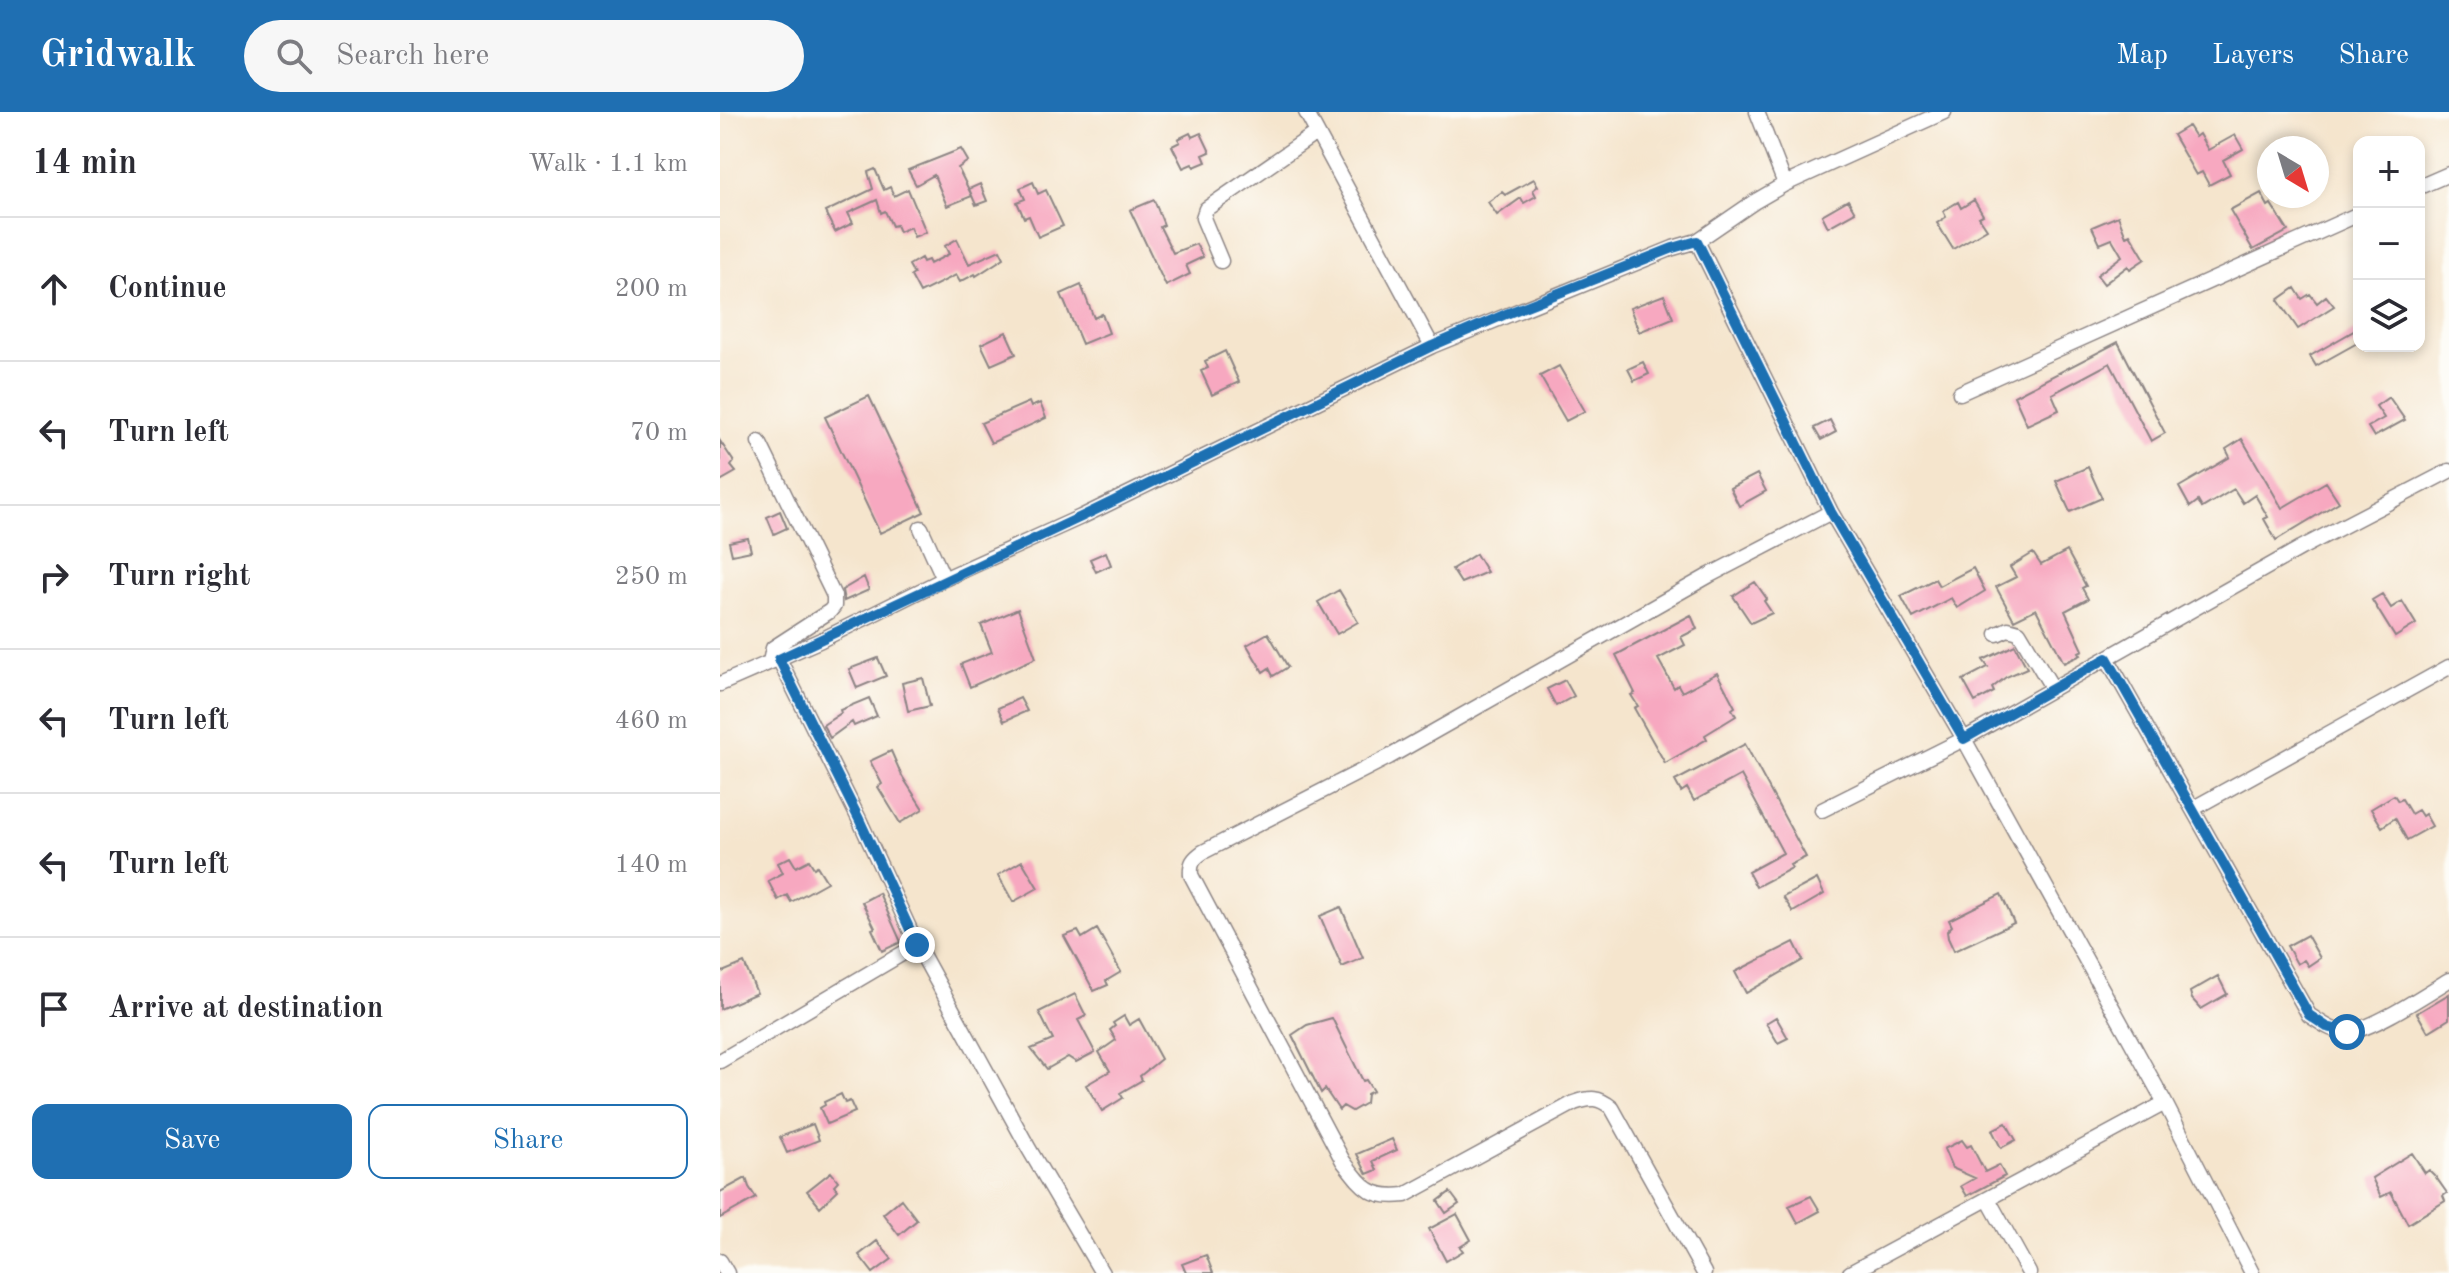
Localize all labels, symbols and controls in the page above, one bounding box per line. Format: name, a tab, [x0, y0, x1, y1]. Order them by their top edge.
search box	[244, 20, 804, 92]
icon: search	[272, 34, 316, 78]
text: Gridwalk	[40, 37, 196, 75]
text: Search here	[336, 41, 489, 71]
text: Map	[2116, 42, 2168, 70]
text: Layers	[2212, 42, 2294, 70]
text: Share	[2338, 42, 2409, 70]
north arrow	[2257, 136, 2329, 208]
map controls	[2353, 136, 2425, 352]
button: +	[2353, 136, 2425, 208]
text: 14 min	[32, 147, 137, 181]
text: Walk · 1.1 km	[528, 151, 688, 177]
button: −	[2353, 208, 2425, 280]
icon: ahead	[32, 267, 76, 311]
text: Continue	[108, 274, 227, 304]
text: 200 m	[615, 276, 688, 302]
button: layers	[2353, 280, 2425, 352]
icon: left	[32, 411, 76, 455]
text: Turn left	[108, 418, 229, 448]
text: 70 m	[630, 420, 688, 446]
icon: right	[32, 555, 76, 599]
text: Turn right	[108, 562, 250, 592]
text: 250 m	[615, 564, 688, 590]
icon: left	[32, 699, 76, 743]
text: Turn left	[108, 706, 229, 736]
text: 460 m	[615, 708, 688, 734]
icon: left	[32, 843, 76, 887]
text: Turn left	[108, 850, 229, 880]
text: 140 m	[615, 852, 688, 878]
route end	[899, 927, 935, 963]
icon: arrive	[32, 987, 76, 1031]
text: Arrive at destination	[108, 994, 383, 1024]
route start	[2329, 1014, 2365, 1050]
button: Save	[32, 1104, 352, 1179]
button: Share	[368, 1104, 688, 1179]

